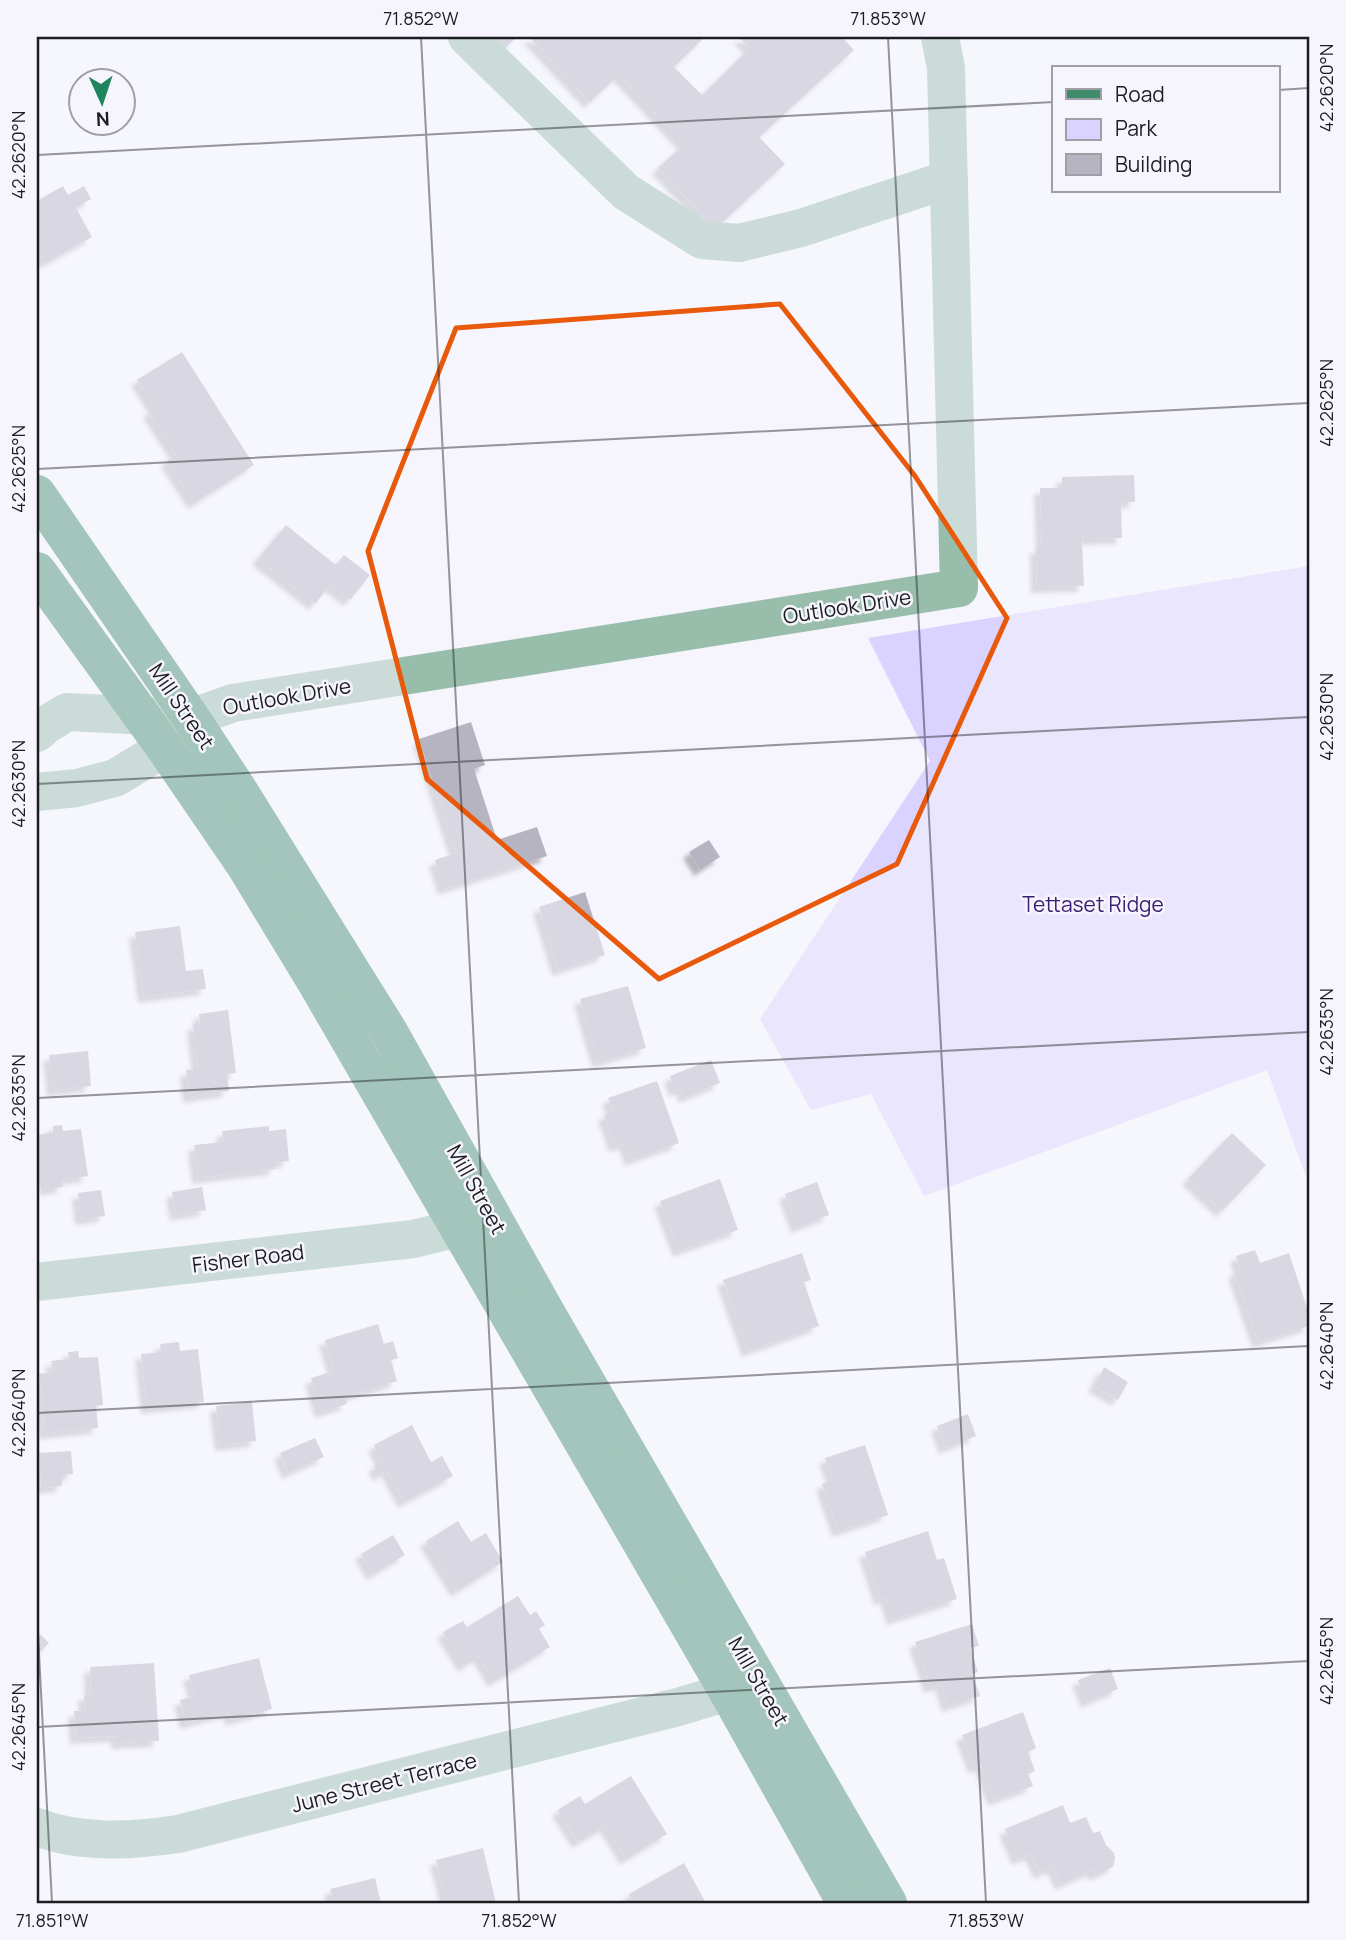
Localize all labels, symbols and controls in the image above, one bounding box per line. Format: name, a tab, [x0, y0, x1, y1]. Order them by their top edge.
text: 71.852°W	[383, 6, 459, 30]
text: 71.853°W	[850, 6, 926, 30]
text: 42.2620°N	[1314, 44, 1338, 132]
north arrow	[66, 66, 136, 136]
legend	[1052, 66, 1280, 192]
text: Road	[1115, 80, 1165, 108]
text: N	[95, 106, 110, 132]
text: 42.2620°N	[6, 111, 30, 199]
text: Park	[1115, 114, 1157, 142]
text: Building	[1115, 150, 1192, 178]
text: 42.2625°N	[1314, 359, 1338, 447]
text: 42.2625°N	[6, 425, 30, 513]
street label: Outlook Drive	[781, 582, 913, 630]
street label: Mill Street	[143, 657, 221, 755]
street label: Outlook Drive	[221, 671, 353, 721]
text: 42.2630°N	[1314, 673, 1338, 761]
text: 42.2630°N	[6, 740, 30, 828]
park label: Tettaset Ridge	[1022, 890, 1164, 918]
text: 42.2635°N	[1314, 988, 1338, 1076]
text: 42.2635°N	[6, 1054, 30, 1142]
street label: Mill Street	[441, 1139, 513, 1239]
street label: Fisher Road	[190, 1237, 306, 1279]
text: 42.2640°N	[1314, 1302, 1338, 1390]
text: 42.2640°N	[6, 1369, 30, 1457]
text: 42.2645°N	[1314, 1617, 1338, 1705]
street label: Mill Street	[722, 1631, 796, 1731]
text: 42.2645°N	[6, 1683, 30, 1771]
street label: June Street Terrace	[288, 1745, 480, 1819]
text: 71.851°W	[16, 1908, 89, 1932]
text: 71.852°W	[481, 1908, 557, 1932]
text: 71.853°W	[948, 1908, 1024, 1932]

